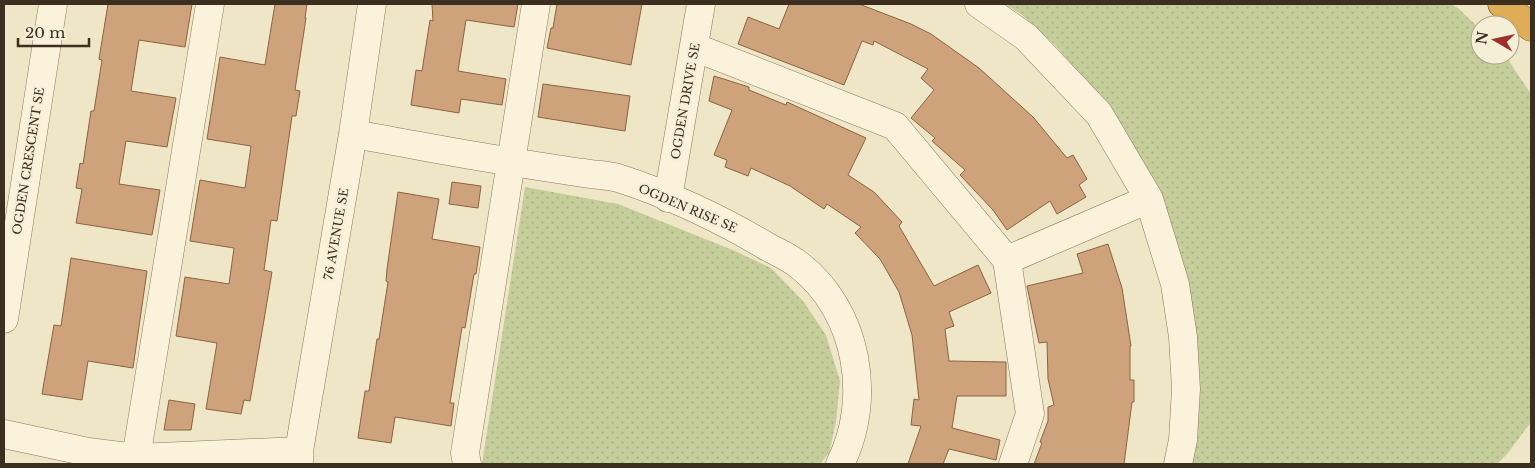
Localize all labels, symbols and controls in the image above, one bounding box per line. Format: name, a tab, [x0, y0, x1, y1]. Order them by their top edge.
scale bar	[18, 15, 89, 47]
north arrow	[1470, 15, 1520, 65]
text: 20 m	[25, 23, 65, 42]
text: N	[1472, 30, 1492, 46]
street label: OGDEN DRIVE SE	[667, 41, 703, 160]
street label: OGDEN CRESCENT SE	[9, 86, 47, 236]
street label: OGDEN RISE SE	[636, 180, 740, 236]
street label: 76 AVENUE SE	[321, 187, 352, 281]

